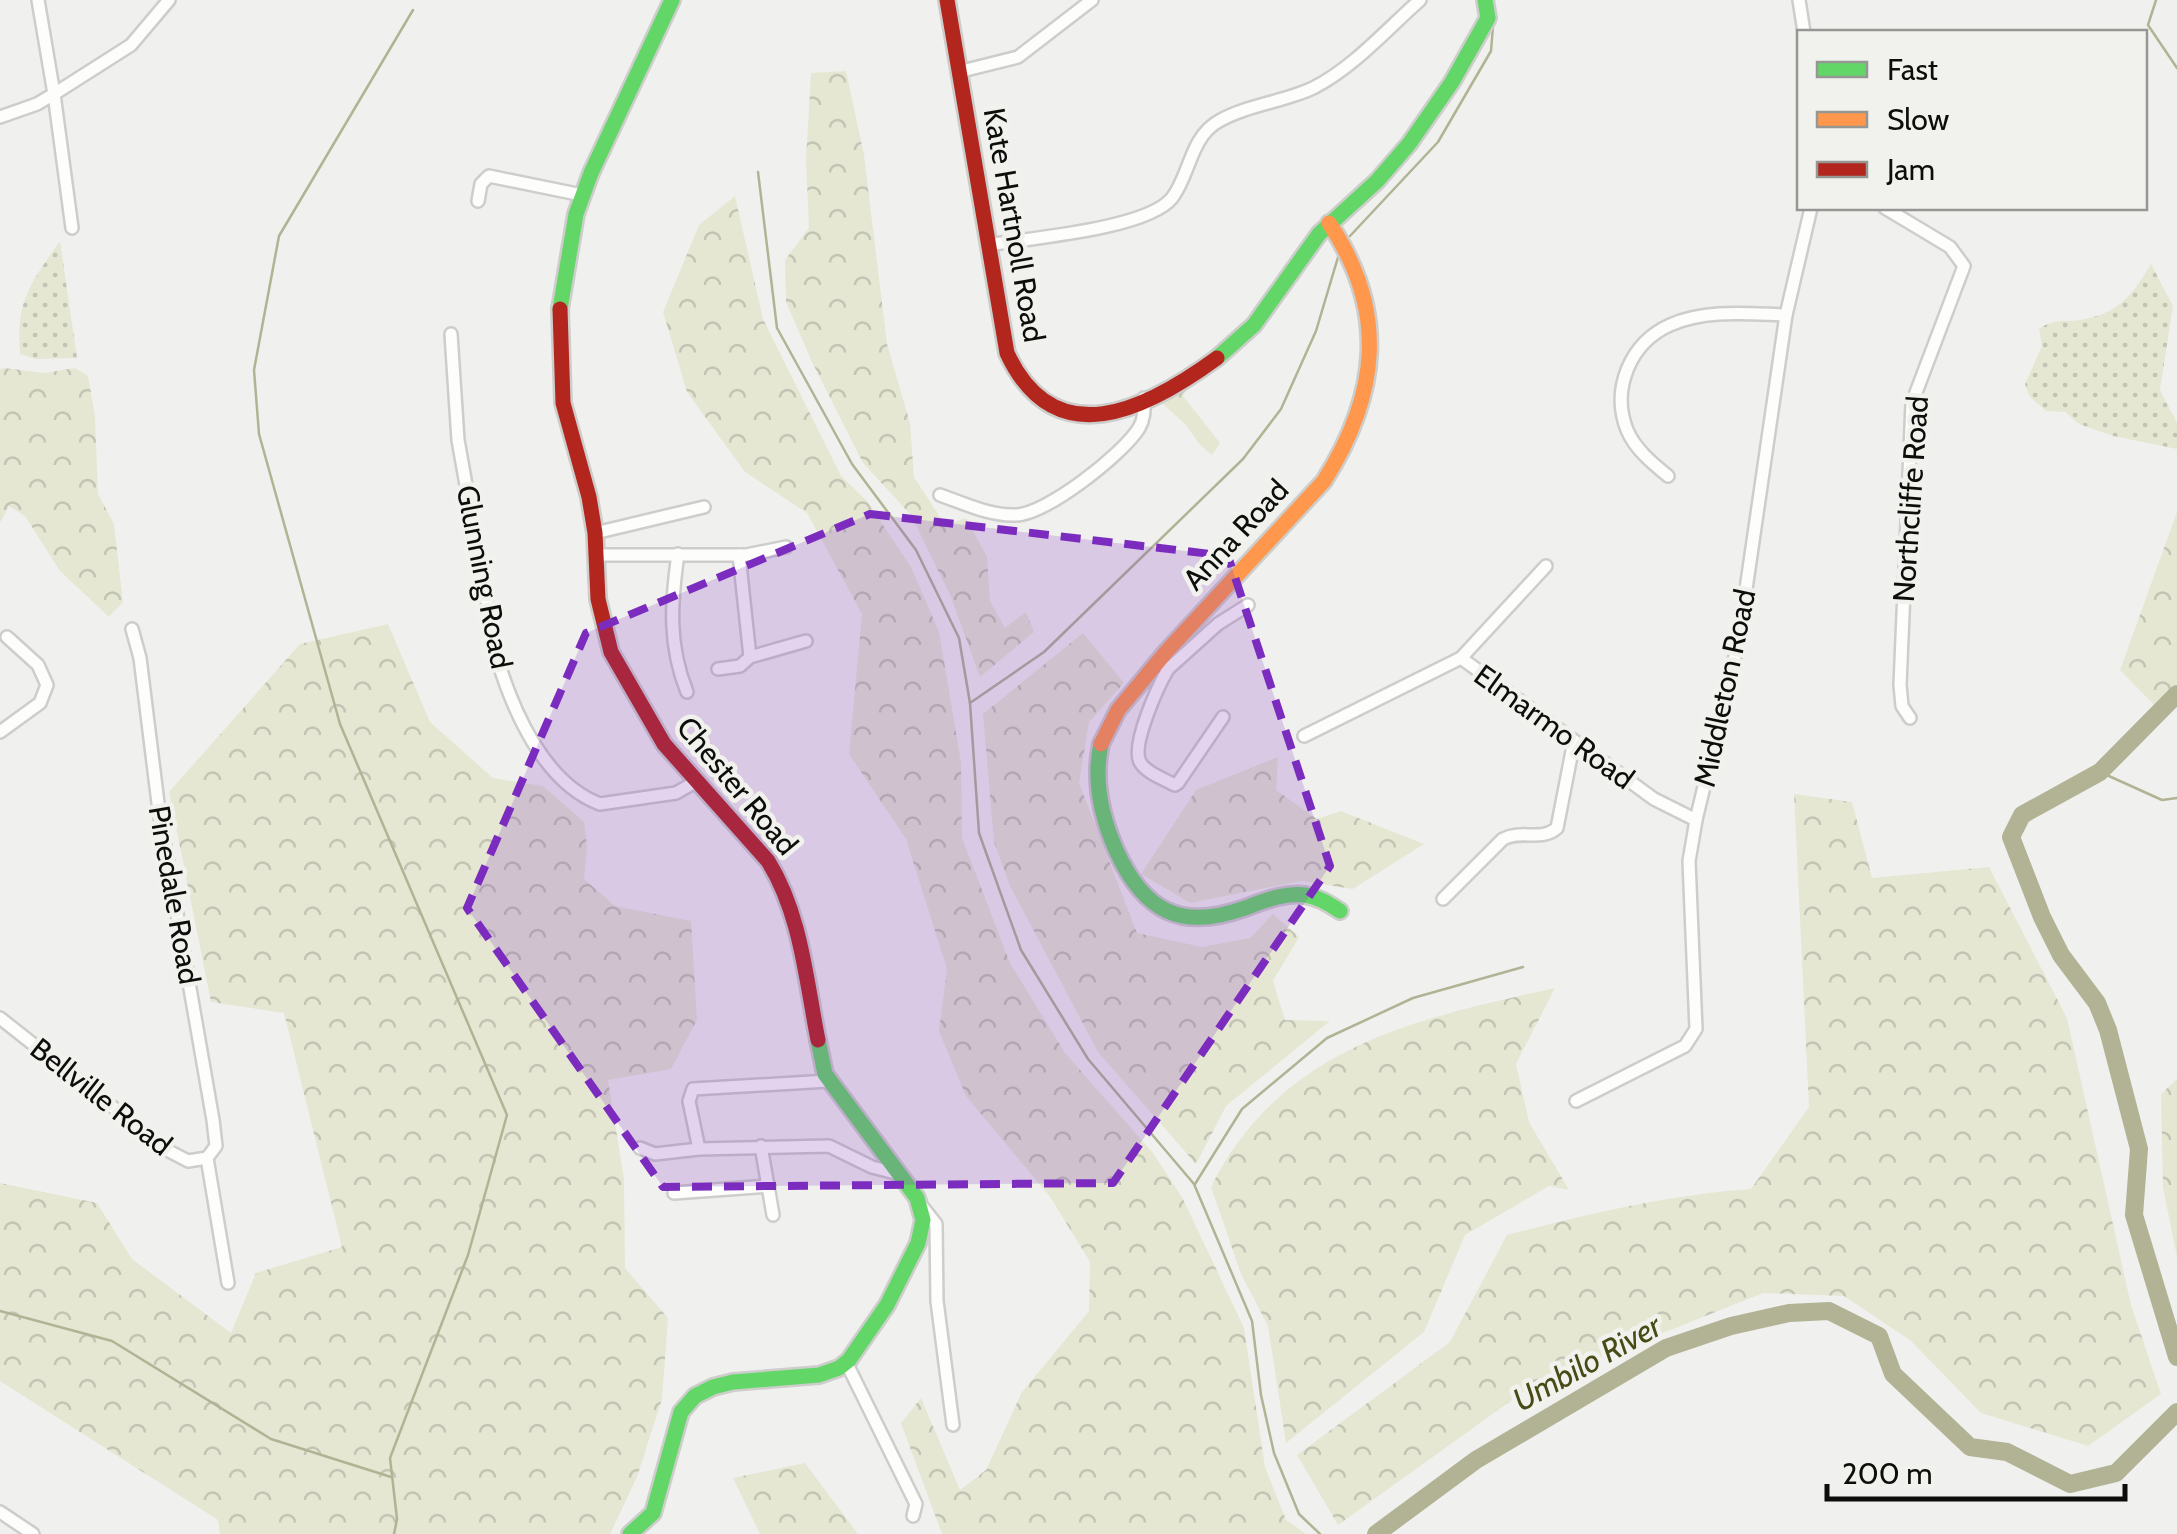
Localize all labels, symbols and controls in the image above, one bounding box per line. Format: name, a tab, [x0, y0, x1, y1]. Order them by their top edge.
legend	[1797, 30, 2147, 210]
text: Fast	[1887, 51, 1938, 88]
text: Slow	[1887, 101, 1950, 138]
street label: Kate Hartnoll Road	[976, 105, 1053, 345]
text: Jam	[1886, 151, 1935, 188]
street label: Northcliffe Road	[1885, 394, 1936, 603]
street label: Anna Road	[1175, 471, 1296, 598]
street label: Glunning Road	[449, 482, 520, 672]
street label: Middleton Road	[1686, 586, 1764, 790]
street label: Elmarmo Road	[1467, 656, 1641, 797]
street label: Chester Road	[669, 709, 806, 862]
street label: Pinedale Road	[141, 803, 208, 987]
street label: Bellville Road	[23, 1030, 179, 1163]
water label: Umbilo River	[1506, 1305, 1669, 1419]
scale bar	[1827, 1439, 2124, 1501]
text: 200 m	[1842, 1455, 1933, 1492]

